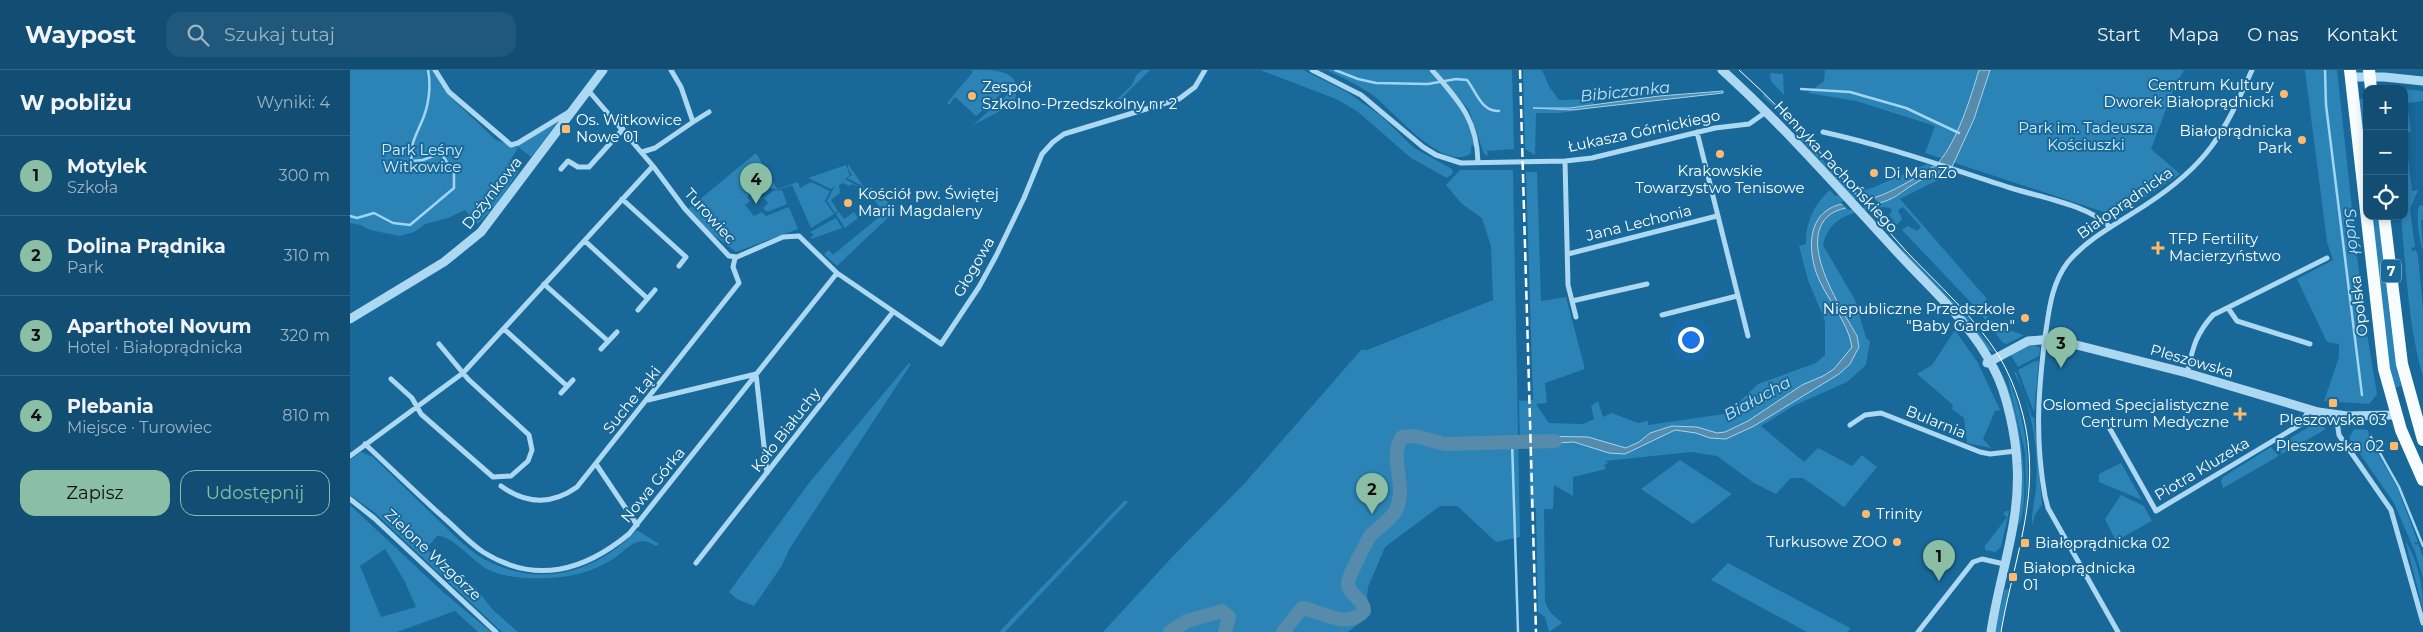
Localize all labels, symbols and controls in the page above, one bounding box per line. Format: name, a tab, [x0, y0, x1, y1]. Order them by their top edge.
search box	[166, 12, 516, 57]
text: Waypost	[25, 20, 136, 49]
icon: search	[184, 21, 212, 49]
text: Szukaj tutaj	[224, 23, 335, 46]
text: Start	[2097, 24, 2141, 46]
text: Mapa	[2169, 24, 2219, 46]
text: O nas	[2247, 24, 2299, 46]
text: Kontakt	[2327, 24, 2398, 46]
place label: Centrum Kultury Dworek Białoprądnicki	[2104, 75, 2275, 111]
place label: Zespół Szkolno-Przedszkolny nr 2	[982, 77, 1177, 113]
water label: Bibiczanka	[1579, 77, 1671, 106]
map controls	[2363, 85, 2408, 220]
button: +	[2363, 85, 2408, 130]
marker: Centrum Kultury Dworek Białoprądnicki	[2278, 88, 2290, 100]
text: W pobliżu	[20, 90, 132, 115]
marker: Zespół Szkolno-Przedszkolny nr 2	[966, 90, 978, 102]
text: Wyniki: 4	[256, 93, 330, 112]
street label: Henryka Pachońskiego	[1770, 97, 1902, 237]
street label: Łukasza Górnickiego	[1566, 105, 1722, 156]
place label: Os. Witkowice Nowe 01	[576, 110, 682, 146]
park label: Park im. Tadeusza Kościuszki	[2018, 118, 2154, 154]
place label: Białoprądnicka Park	[2179, 121, 2292, 157]
marker: Os. Witkowice Nowe 01	[560, 123, 572, 135]
button: −	[2363, 130, 2408, 175]
marker: Białoprądnicka Park	[2296, 134, 2308, 146]
park label: Park Leśny Witkowice	[381, 140, 464, 176]
marker: Krakowskie Towarzystwo Tenisowe	[1714, 148, 1726, 160]
street label: Dożynkowa	[457, 153, 526, 233]
text: Motylek	[67, 155, 147, 178]
place label: Krakowskie Towarzystwo Tenisowe	[1635, 161, 1805, 197]
pin: 4	[740, 163, 772, 204]
place label: Di ManZo	[1884, 163, 1957, 182]
street label: Białoprądnicka	[2073, 163, 2176, 243]
text: 1	[33, 166, 39, 185]
text: 300 m	[279, 166, 330, 185]
marker: Di ManZo	[1868, 167, 1880, 179]
button: locate	[2363, 175, 2408, 220]
text: Szkoła	[67, 178, 118, 197]
street label: Turowiec	[680, 184, 740, 247]
place label: Kościół pw. Świętej Marii Magdaleny	[858, 184, 999, 220]
marker: Kościół pw. Świętej Marii Magdaleny	[842, 197, 854, 209]
street label: Jana Lechonia	[1583, 200, 1694, 245]
water label: Sudół	[2340, 207, 2365, 256]
place label: TFP Fertility Macierzyństwo	[2169, 229, 2281, 265]
street label: Głogowa	[949, 233, 998, 300]
text: Dolina Prądnika	[67, 235, 226, 258]
marker: TFP Fertility Macierzyństwo	[2151, 241, 2165, 255]
text: 2	[31, 246, 41, 265]
text: 310 m	[283, 246, 330, 265]
text: Park	[67, 258, 104, 277]
road number: 7	[2381, 260, 2401, 282]
street label: Opolska	[2345, 275, 2372, 338]
place label: Niepubliczne Przedszkole "Baby Garden"	[1823, 299, 2015, 335]
marker: Niepubliczne Przedszkole "Baby Garden"	[2019, 312, 2031, 324]
text: Aparthotel Novum	[67, 315, 252, 338]
text: 3	[31, 326, 41, 345]
text: 320 m	[280, 326, 330, 345]
your location	[1678, 327, 1704, 353]
pin: 3	[2045, 327, 2077, 368]
text: Hotel · Białoprądnicka	[67, 338, 243, 357]
street label: Pleszowska	[2148, 340, 2236, 382]
street label: Suche Łąki	[599, 362, 665, 437]
water label: Białucha	[1721, 372, 1794, 425]
street label: Koło Białuchy	[747, 383, 825, 476]
text: Plebania	[67, 395, 154, 418]
place label: Oslomed Specjalistyczne Centrum Medyczne	[2043, 395, 2229, 431]
marker: Pleszowska 03	[2327, 397, 2339, 409]
street label: Bularnia	[1903, 401, 1969, 442]
text: 4	[30, 406, 42, 425]
text: 810 m	[282, 406, 330, 425]
marker: Oslomed Specjalistyczne Centrum Medyczne	[2233, 407, 2247, 421]
place label: Pleszowska 03	[2279, 410, 2387, 429]
text: Miejsce · Turowiec	[67, 418, 212, 437]
street label: Piotra Kluzeka	[2151, 433, 2253, 504]
place label: Pleszowska 02	[2276, 436, 2384, 455]
marker: Pleszowska 02	[2388, 440, 2400, 452]
street label: Nowa Górka	[616, 443, 689, 526]
button: Zapisz	[20, 470, 170, 516]
button: Udostępnij	[180, 470, 330, 516]
pin: 2	[1356, 473, 1388, 514]
place label: Trinity	[1876, 504, 1923, 523]
street label: Zielone Wzgórze	[381, 505, 486, 604]
marker: Trinity	[1860, 508, 1872, 520]
place label: Turkusowe ZOO	[1766, 532, 1887, 551]
place label: Białoprądnicka 02	[2035, 533, 2170, 552]
marker: Turkusowe ZOO	[1891, 536, 1903, 548]
marker: Białoprądnicka 02	[2019, 537, 2031, 549]
pin: 1	[1923, 540, 1955, 581]
place label: Białoprądnicka 01	[2023, 558, 2136, 594]
marker: Białoprądnicka 01	[2007, 571, 2019, 583]

